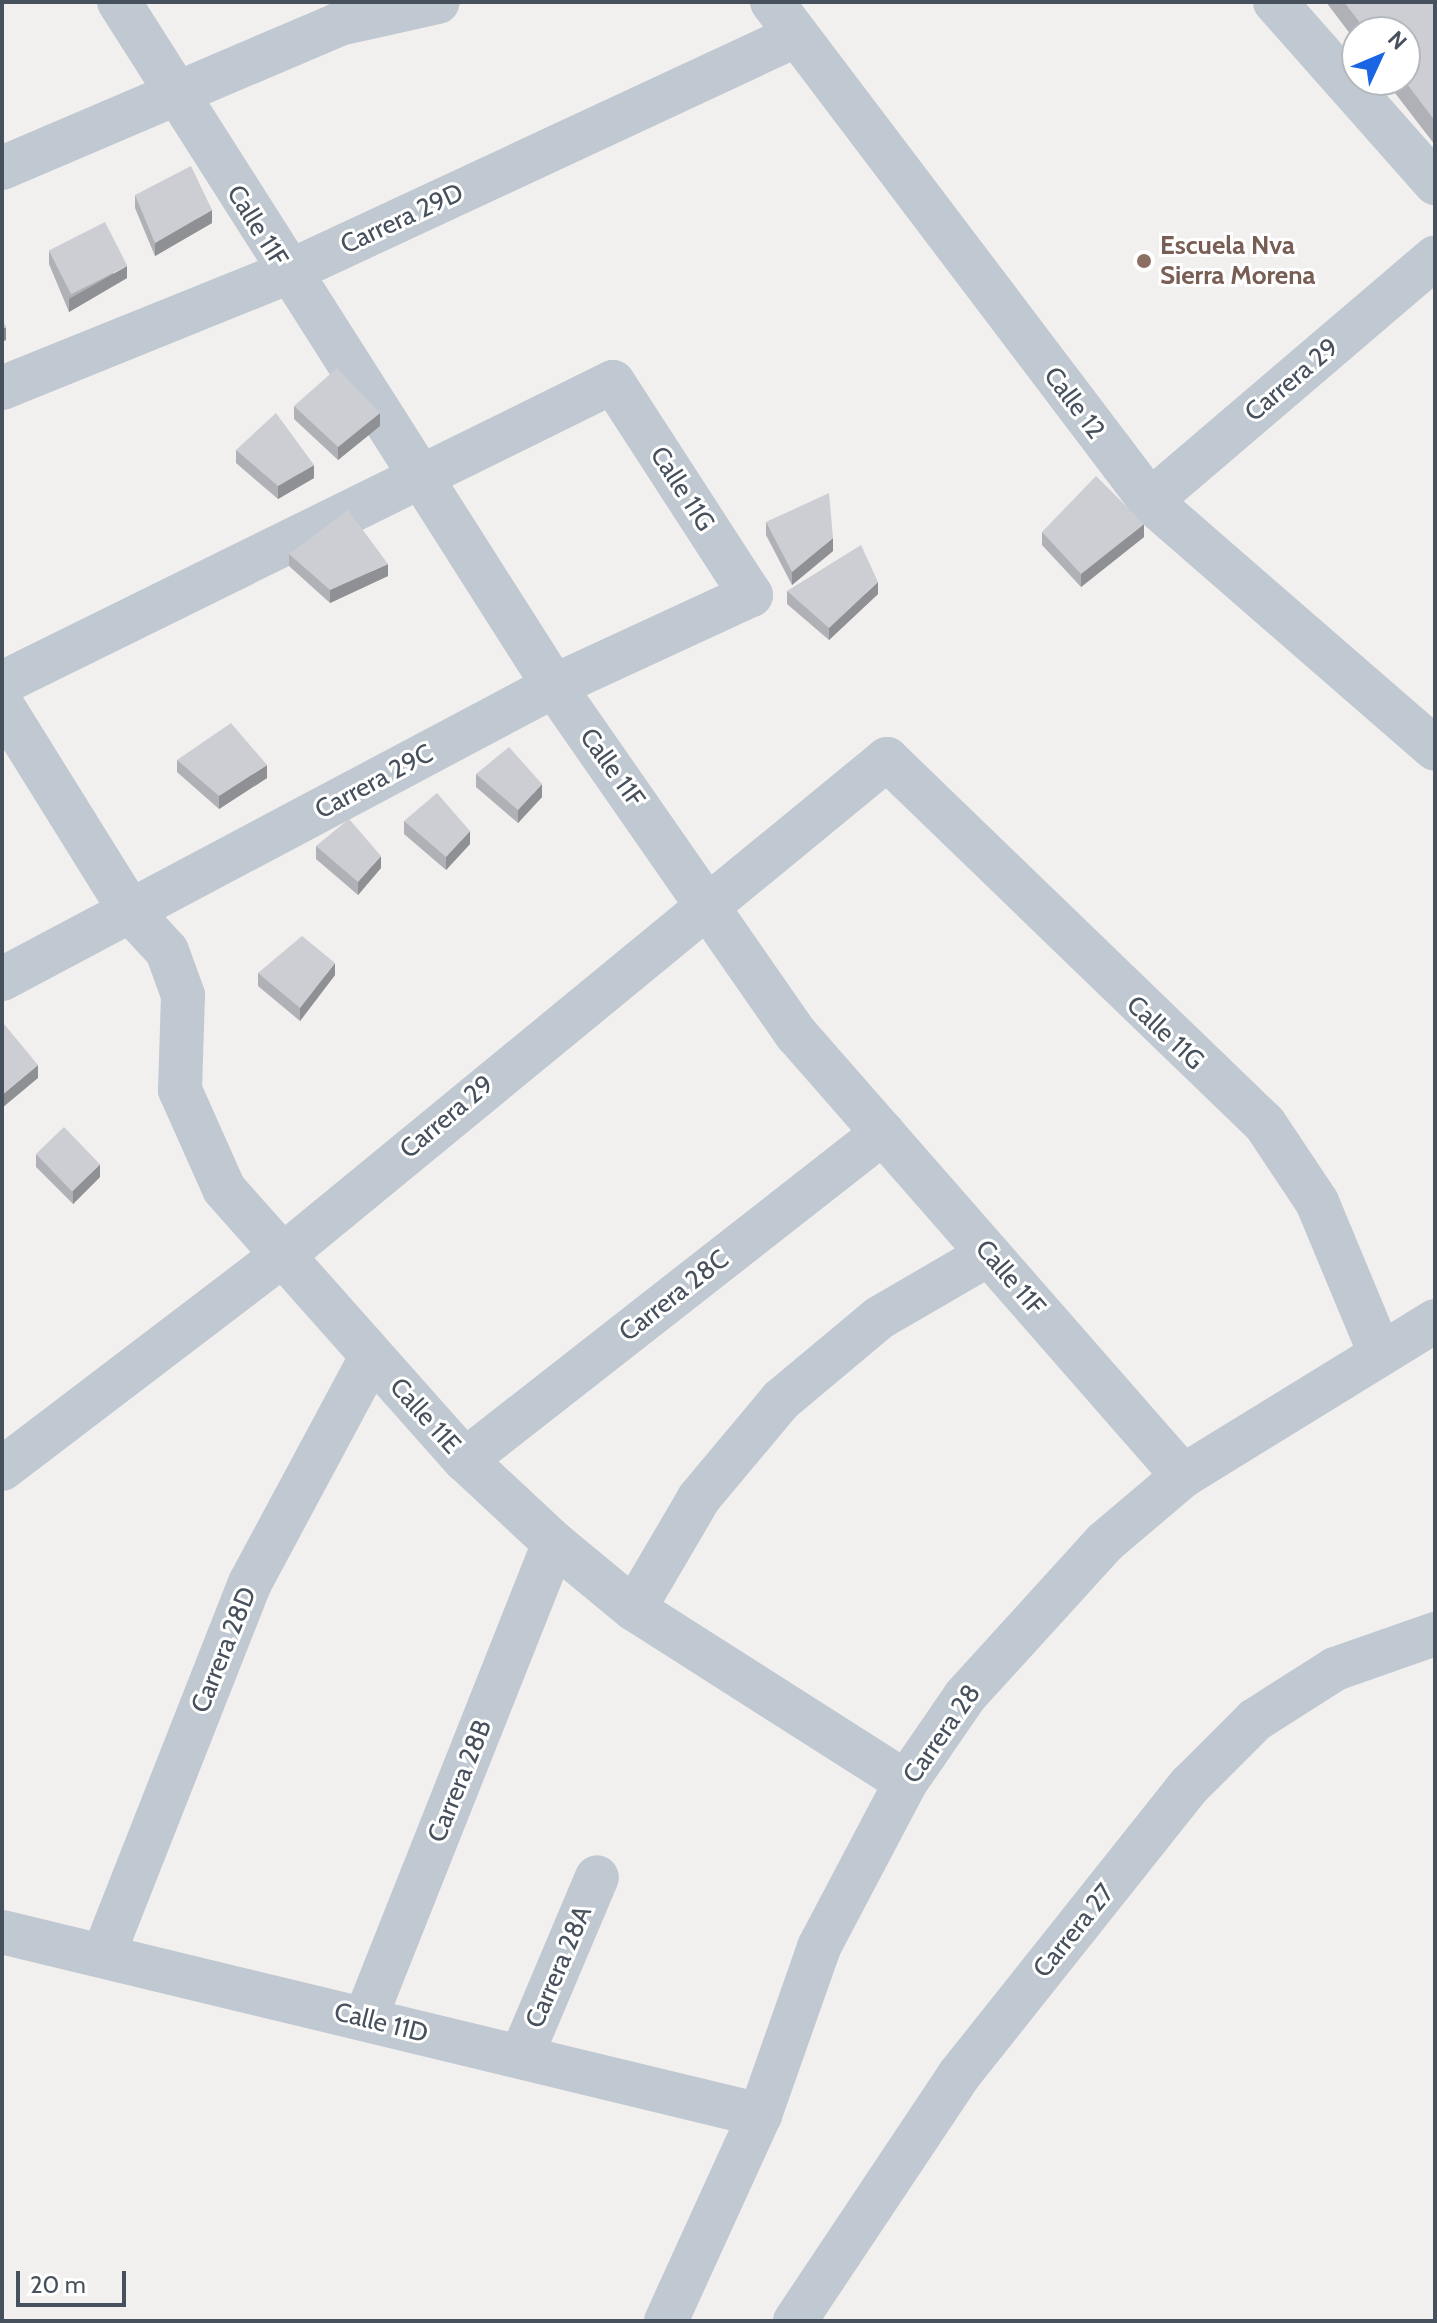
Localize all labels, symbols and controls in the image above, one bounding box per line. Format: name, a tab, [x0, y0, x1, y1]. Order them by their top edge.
north arrow	[1341, 16, 1421, 96]
text: N	[1382, 25, 1412, 55]
street label: Carrera 29D	[336, 177, 468, 261]
street label: Calle 11F	[220, 179, 294, 273]
place label: Escuela Nva Sierra Morena	[1160, 230, 1316, 292]
marker: Escuela Nva Sierra Morena	[1135, 252, 1153, 270]
street label: Carrera 29	[1239, 332, 1345, 428]
street label: Calle 12	[1037, 361, 1111, 445]
street label: Calle 11G	[643, 441, 721, 537]
street label: Calle 11F	[573, 722, 651, 814]
street label: Carrera 29C	[310, 738, 438, 826]
street label: Calle 11G	[1120, 989, 1210, 1077]
street label: Carrera 29	[394, 1069, 500, 1165]
street label: Calle 11F	[969, 1234, 1051, 1322]
street label: Carrera 28C	[613, 1244, 735, 1348]
street label: Calle 11E	[383, 1372, 467, 1460]
street label: Carrera 28D	[185, 1583, 263, 1717]
street label: Carrera 28	[897, 1679, 987, 1789]
street label: Carrera 28B	[421, 1715, 499, 1847]
street label: Carrera 27	[1027, 1878, 1121, 1984]
street label: Carrera 28A	[519, 1901, 599, 2033]
street label: Calle 11D	[331, 1996, 431, 2050]
scale bar	[20, 2255, 130, 2305]
text: 20 m	[30, 2270, 86, 2299]

